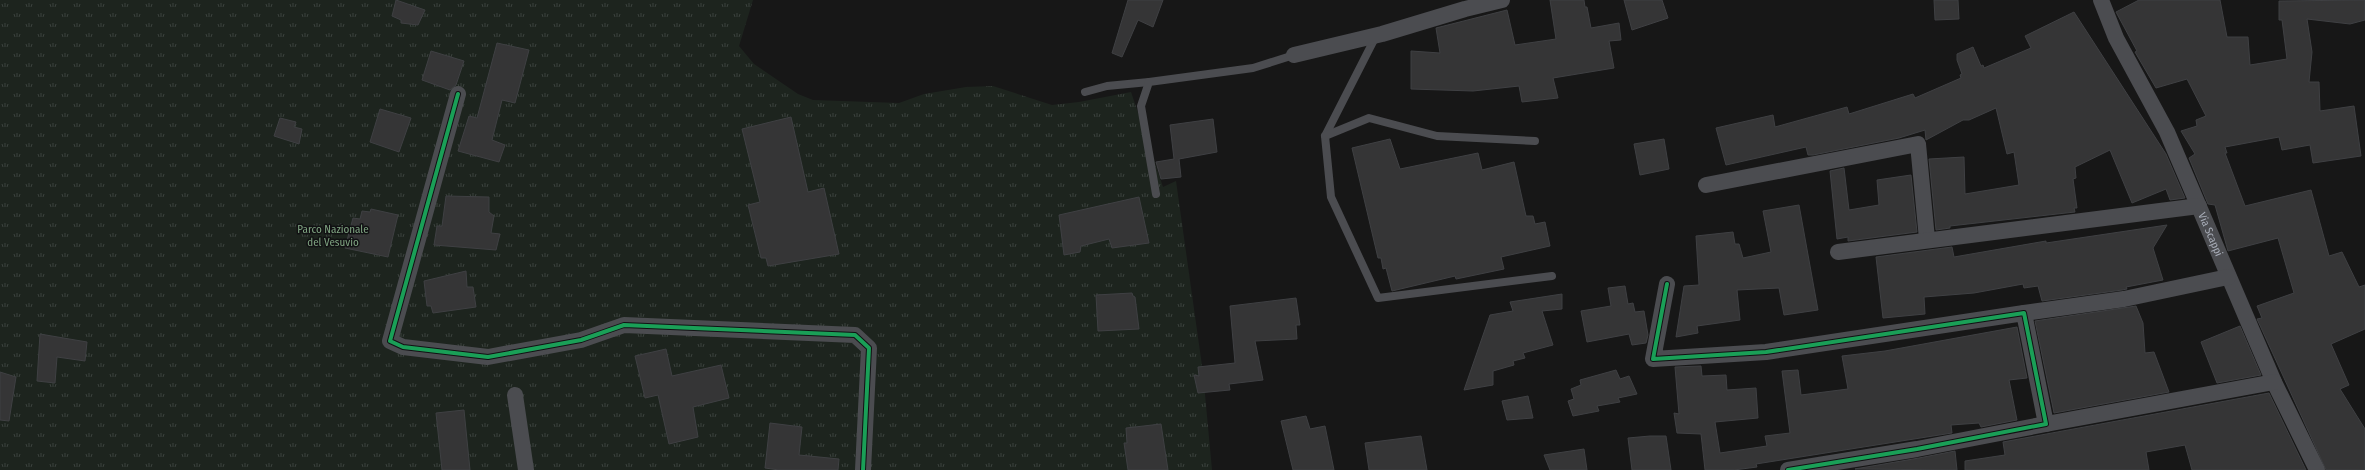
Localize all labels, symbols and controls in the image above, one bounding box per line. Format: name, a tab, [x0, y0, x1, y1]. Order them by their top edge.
street label: Via Scappi	[2195, 211, 2225, 258]
park label: Parco Nazionale del Vesuvio	[297, 223, 369, 249]

